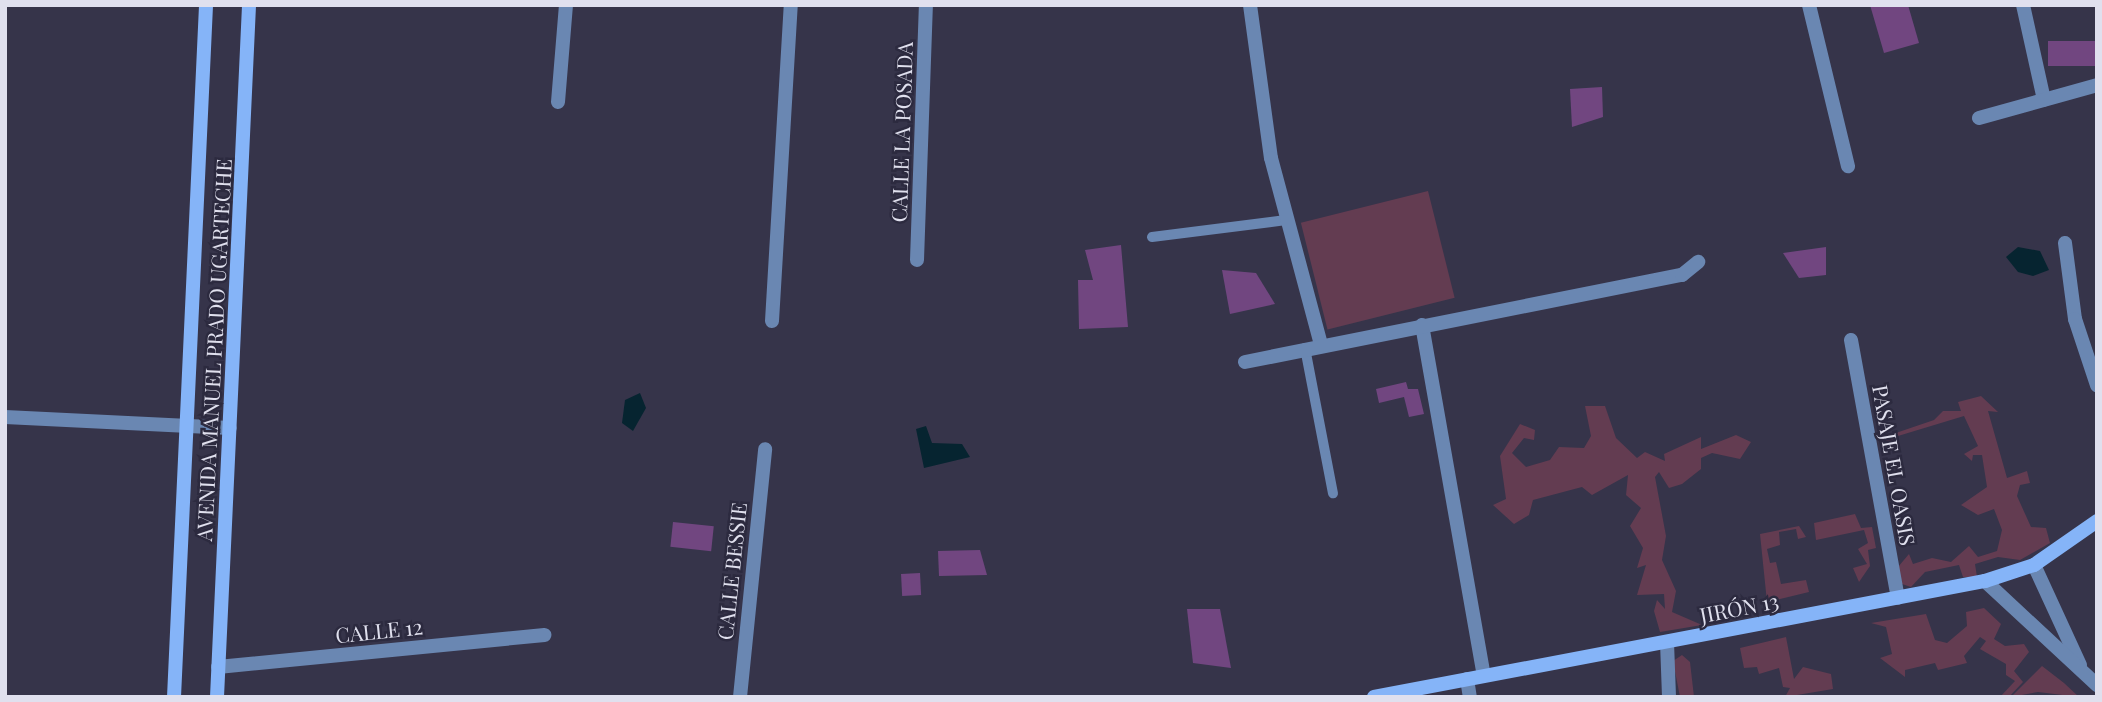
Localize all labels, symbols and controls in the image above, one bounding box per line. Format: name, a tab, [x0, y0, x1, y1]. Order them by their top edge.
street label: CALLE LA POSADA	[885, 41, 917, 223]
street label: AVENIDA MANUEL PRADO UGARTECHE	[190, 158, 236, 542]
street label: PASAJE EL OASIS	[1868, 383, 1922, 547]
street label: CALLE BESSIE	[711, 501, 751, 641]
street label: JIRÓN 13	[1697, 587, 1781, 627]
street label: CALLE 12	[334, 613, 424, 647]

